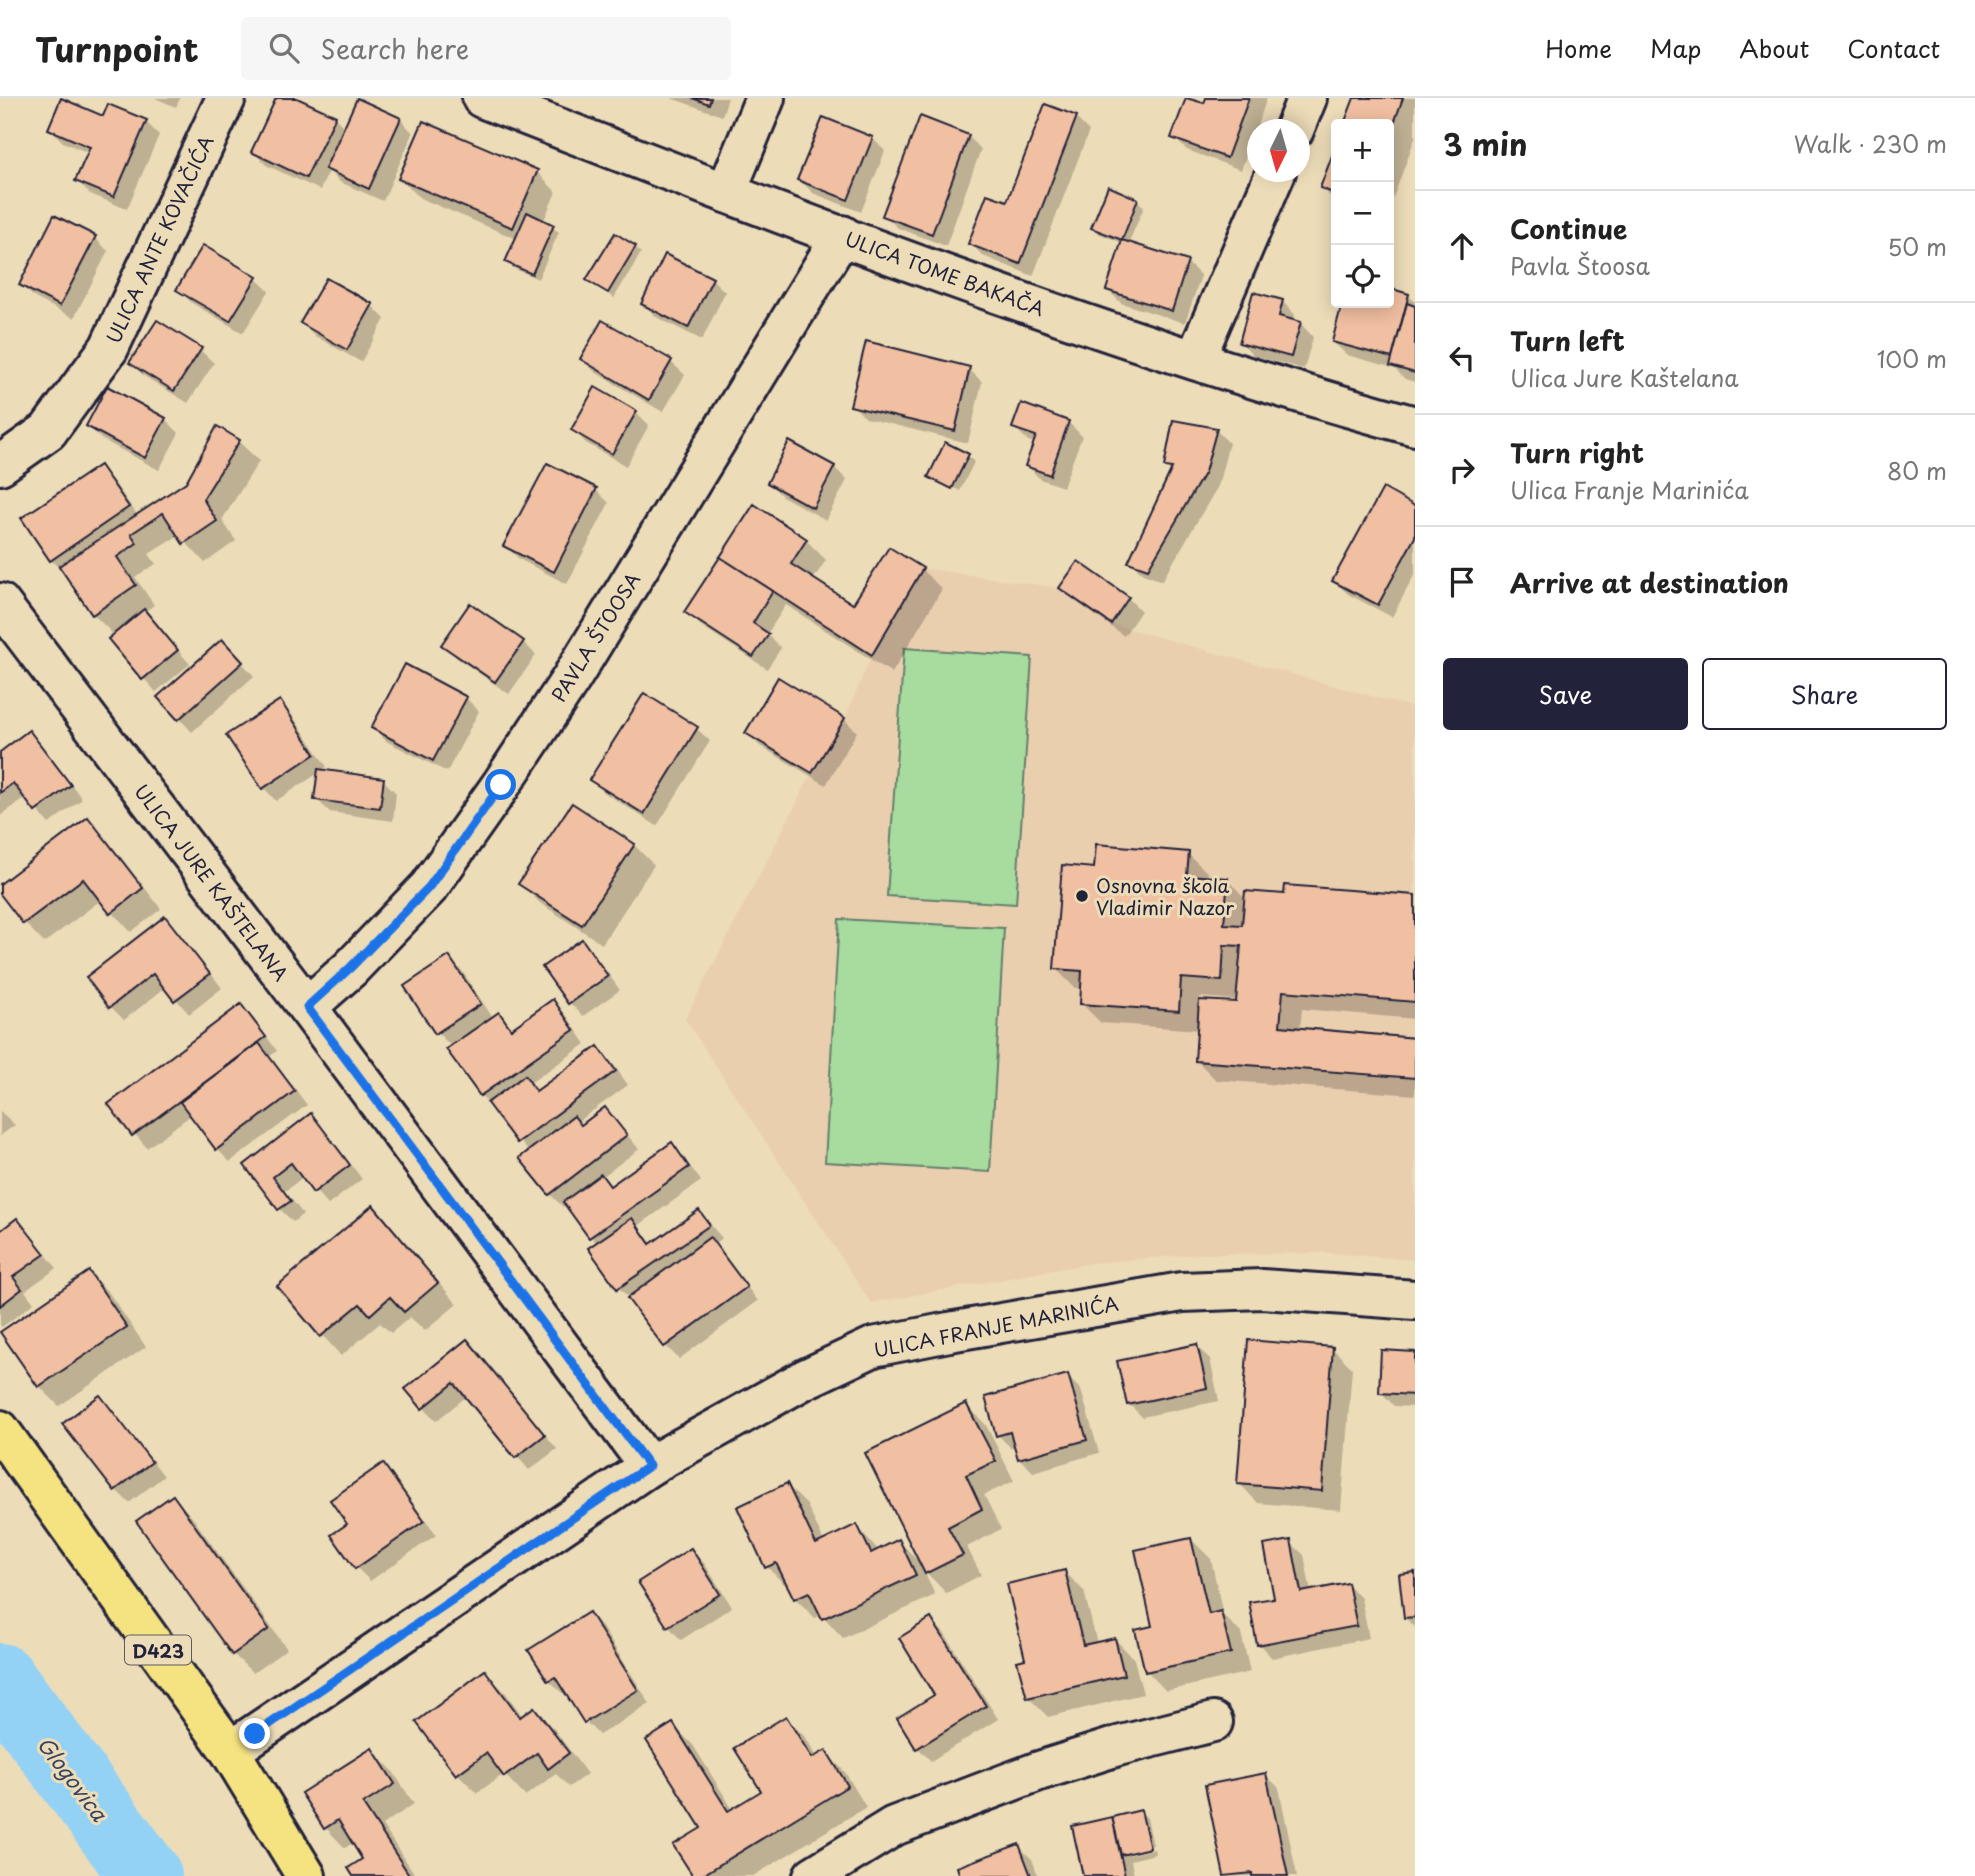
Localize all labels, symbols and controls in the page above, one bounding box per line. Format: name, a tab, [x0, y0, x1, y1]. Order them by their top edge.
search box	[241, 17, 731, 80]
text: Turnpoint	[35, 23, 199, 73]
icon: search	[265, 29, 303, 67]
text: Search here	[321, 29, 469, 68]
text: Home	[1545, 30, 1612, 66]
text: Map	[1650, 30, 1701, 66]
text: About	[1739, 30, 1809, 66]
text: Contact	[1847, 30, 1940, 66]
north arrow	[1247, 119, 1310, 182]
map controls	[1331, 119, 1394, 308]
button: +	[1331, 119, 1394, 182]
text: 3 min	[1443, 121, 1528, 166]
text: Walk · 230 m	[1794, 126, 1947, 161]
street label: ULICA ANTE KOVAČIĆA	[98, 130, 220, 348]
button: −	[1331, 182, 1394, 245]
text: Continue	[1510, 209, 1627, 248]
street label: ULICA TOME BAKAČA	[841, 224, 1049, 322]
icon: ahead	[1443, 227, 1481, 265]
text: 50 m	[1887, 229, 1947, 264]
button: locate	[1331, 245, 1394, 308]
text: Pavla Štoosa	[1510, 248, 1650, 283]
text: Turn left	[1510, 321, 1625, 360]
icon: left	[1443, 339, 1481, 377]
text: 100 m	[1877, 341, 1947, 376]
text: Ulica Jure Kaštelana	[1510, 360, 1738, 395]
text: Turn right	[1510, 433, 1644, 472]
icon: right	[1443, 451, 1481, 489]
text: 80 m	[1887, 453, 1947, 488]
text: Ulica Franje Marinića	[1510, 472, 1749, 507]
icon: arrive	[1443, 563, 1481, 601]
text: Arrive at destination	[1510, 563, 1789, 602]
street label: PAVLA ŠTOOSA	[544, 567, 646, 707]
button: Save	[1443, 658, 1688, 730]
button: Share	[1702, 658, 1947, 730]
route start	[485, 769, 516, 800]
street label: ULICA JURE KAŠTELANA	[129, 778, 295, 986]
place label: Osnovna škola Vladimir Nazor	[1096, 871, 1234, 921]
marker: Osnovna škola Vladimir Nazor	[1074, 888, 1090, 904]
street label: ULICA FRANJE MARINIĆA	[871, 1289, 1121, 1363]
road number: D423	[125, 1636, 191, 1665]
route end	[239, 1718, 270, 1749]
water label: Glogovica	[30, 1729, 116, 1828]

